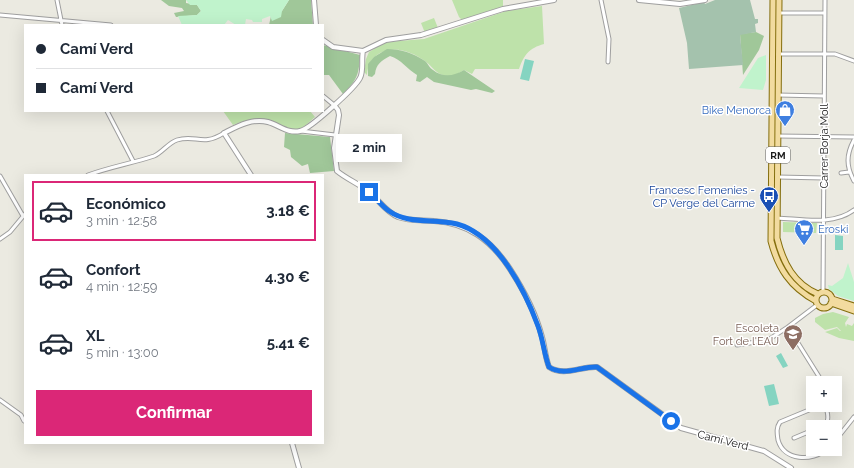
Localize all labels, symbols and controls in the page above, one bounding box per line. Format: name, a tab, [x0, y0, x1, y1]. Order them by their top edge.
text: Camí Verd	[60, 40, 133, 58]
text: Camí Verd	[60, 79, 133, 97]
shop icon: Bike Menorca	[774, 99, 796, 127]
street label: Carrer Borja Moll	[818, 103, 831, 189]
place label: Bike Menorca	[702, 104, 771, 117]
callout: 2 min	[336, 134, 402, 162]
text: 2 min	[352, 140, 386, 155]
road number: RM	[766, 147, 790, 163]
route end	[360, 183, 378, 201]
place label: Francesc Femenies - CP Verge del Carme	[649, 184, 756, 210]
bus stop icon: Francesc Femenies - CP Verge del Carme	[758, 185, 780, 213]
icon: car	[38, 193, 74, 229]
text: Económico	[86, 195, 166, 213]
text: 3.18 €	[266, 202, 310, 220]
text: 3 min · 12:58	[86, 213, 157, 228]
supermarket icon: Eroski	[793, 218, 815, 246]
place label: Eroski	[818, 223, 848, 236]
icon: car	[38, 259, 74, 295]
text: Confort	[86, 261, 140, 279]
text: 4.30 €	[265, 268, 310, 286]
text: 4 min · 12:59	[86, 279, 157, 294]
place label: Escoleta Fort de l'EAU	[713, 322, 779, 348]
school or university icon: Escoleta Fort de l'EAU	[782, 323, 804, 351]
icon: car	[38, 325, 74, 361]
text: XL	[86, 327, 104, 345]
text: 5.41 €	[267, 334, 310, 352]
text: 5 min · 13:00	[86, 345, 159, 360]
map controls	[806, 376, 842, 456]
button: +	[806, 376, 842, 412]
button: Confirmar	[36, 390, 312, 436]
route start	[662, 412, 680, 430]
button: −	[806, 420, 842, 456]
street label: Camí Verd	[696, 428, 750, 453]

